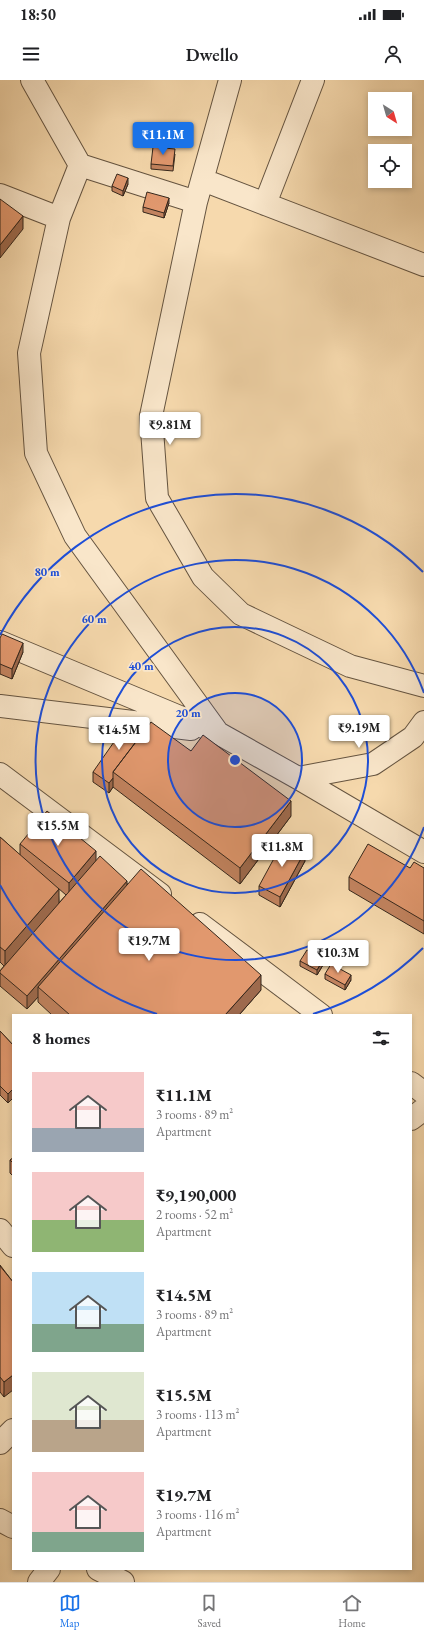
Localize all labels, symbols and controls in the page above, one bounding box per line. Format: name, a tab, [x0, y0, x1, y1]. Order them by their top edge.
text: 18:50	[20, 5, 56, 24]
icon: menu	[20, 43, 42, 65]
text: Dwello	[186, 43, 238, 66]
icon: person	[382, 43, 404, 65]
north arrow	[368, 92, 412, 136]
map controls	[368, 92, 412, 188]
pin: ₹11.1M	[130, 122, 196, 156]
text: ₹11.1M	[142, 126, 184, 143]
button: locate	[368, 144, 412, 188]
pin: ₹9.81M	[137, 412, 203, 446]
text: ₹9.81M	[149, 416, 191, 433]
text: 80 m	[34, 564, 60, 580]
text: 60 m	[81, 611, 107, 627]
text: 40 m	[128, 658, 154, 674]
text: 20 m	[175, 705, 201, 721]
pin: ₹9.19M	[326, 715, 392, 749]
pin: ₹14.5M	[86, 717, 152, 751]
text: ₹9.19M	[338, 719, 380, 736]
text: ₹14.5M	[98, 721, 140, 738]
centre of rings	[228, 753, 242, 767]
pin: ₹15.5M	[25, 813, 91, 847]
text: ₹15.5M	[37, 817, 79, 834]
pin: ₹11.8M	[249, 834, 315, 868]
text: ₹11.8M	[261, 838, 303, 855]
pin: ₹19.7M	[116, 928, 182, 962]
text: ₹19.7M	[128, 932, 170, 949]
pin: ₹10.3M	[305, 940, 371, 974]
text: ₹10.3M	[317, 944, 359, 961]
text: 8 homes	[32, 1027, 90, 1049]
icon: filters	[370, 1027, 392, 1049]
text: ₹11.1M	[156, 1084, 212, 1106]
icon: home	[64, 1088, 112, 1136]
text: 3 rooms · 89 m²	[156, 1106, 233, 1123]
text: Apartment	[156, 1123, 211, 1140]
text: ₹9,190,000	[156, 1184, 236, 1206]
icon: home	[64, 1188, 112, 1236]
text: 2 rooms · 52 m²	[156, 1206, 233, 1223]
text: Apartment	[156, 1223, 211, 1240]
text: ₹14.5M	[156, 1284, 212, 1306]
icon: home	[64, 1288, 112, 1336]
text: 3 rooms · 89 m²	[156, 1306, 233, 1323]
text: Apartment	[156, 1323, 211, 1340]
text: ₹15.5M	[156, 1384, 212, 1406]
icon: home	[64, 1388, 112, 1436]
text: 3 rooms · 113 m²	[156, 1406, 240, 1423]
text: Apartment	[156, 1423, 211, 1440]
text: ₹19.7M	[156, 1484, 212, 1506]
icon: home	[64, 1488, 112, 1536]
text: 3 rooms · 116 m²	[156, 1506, 240, 1523]
text: Apartment	[156, 1523, 211, 1540]
tab: Map	[59, 1592, 81, 1630]
tab: Saved	[198, 1592, 221, 1630]
tab: Home	[338, 1592, 365, 1630]

